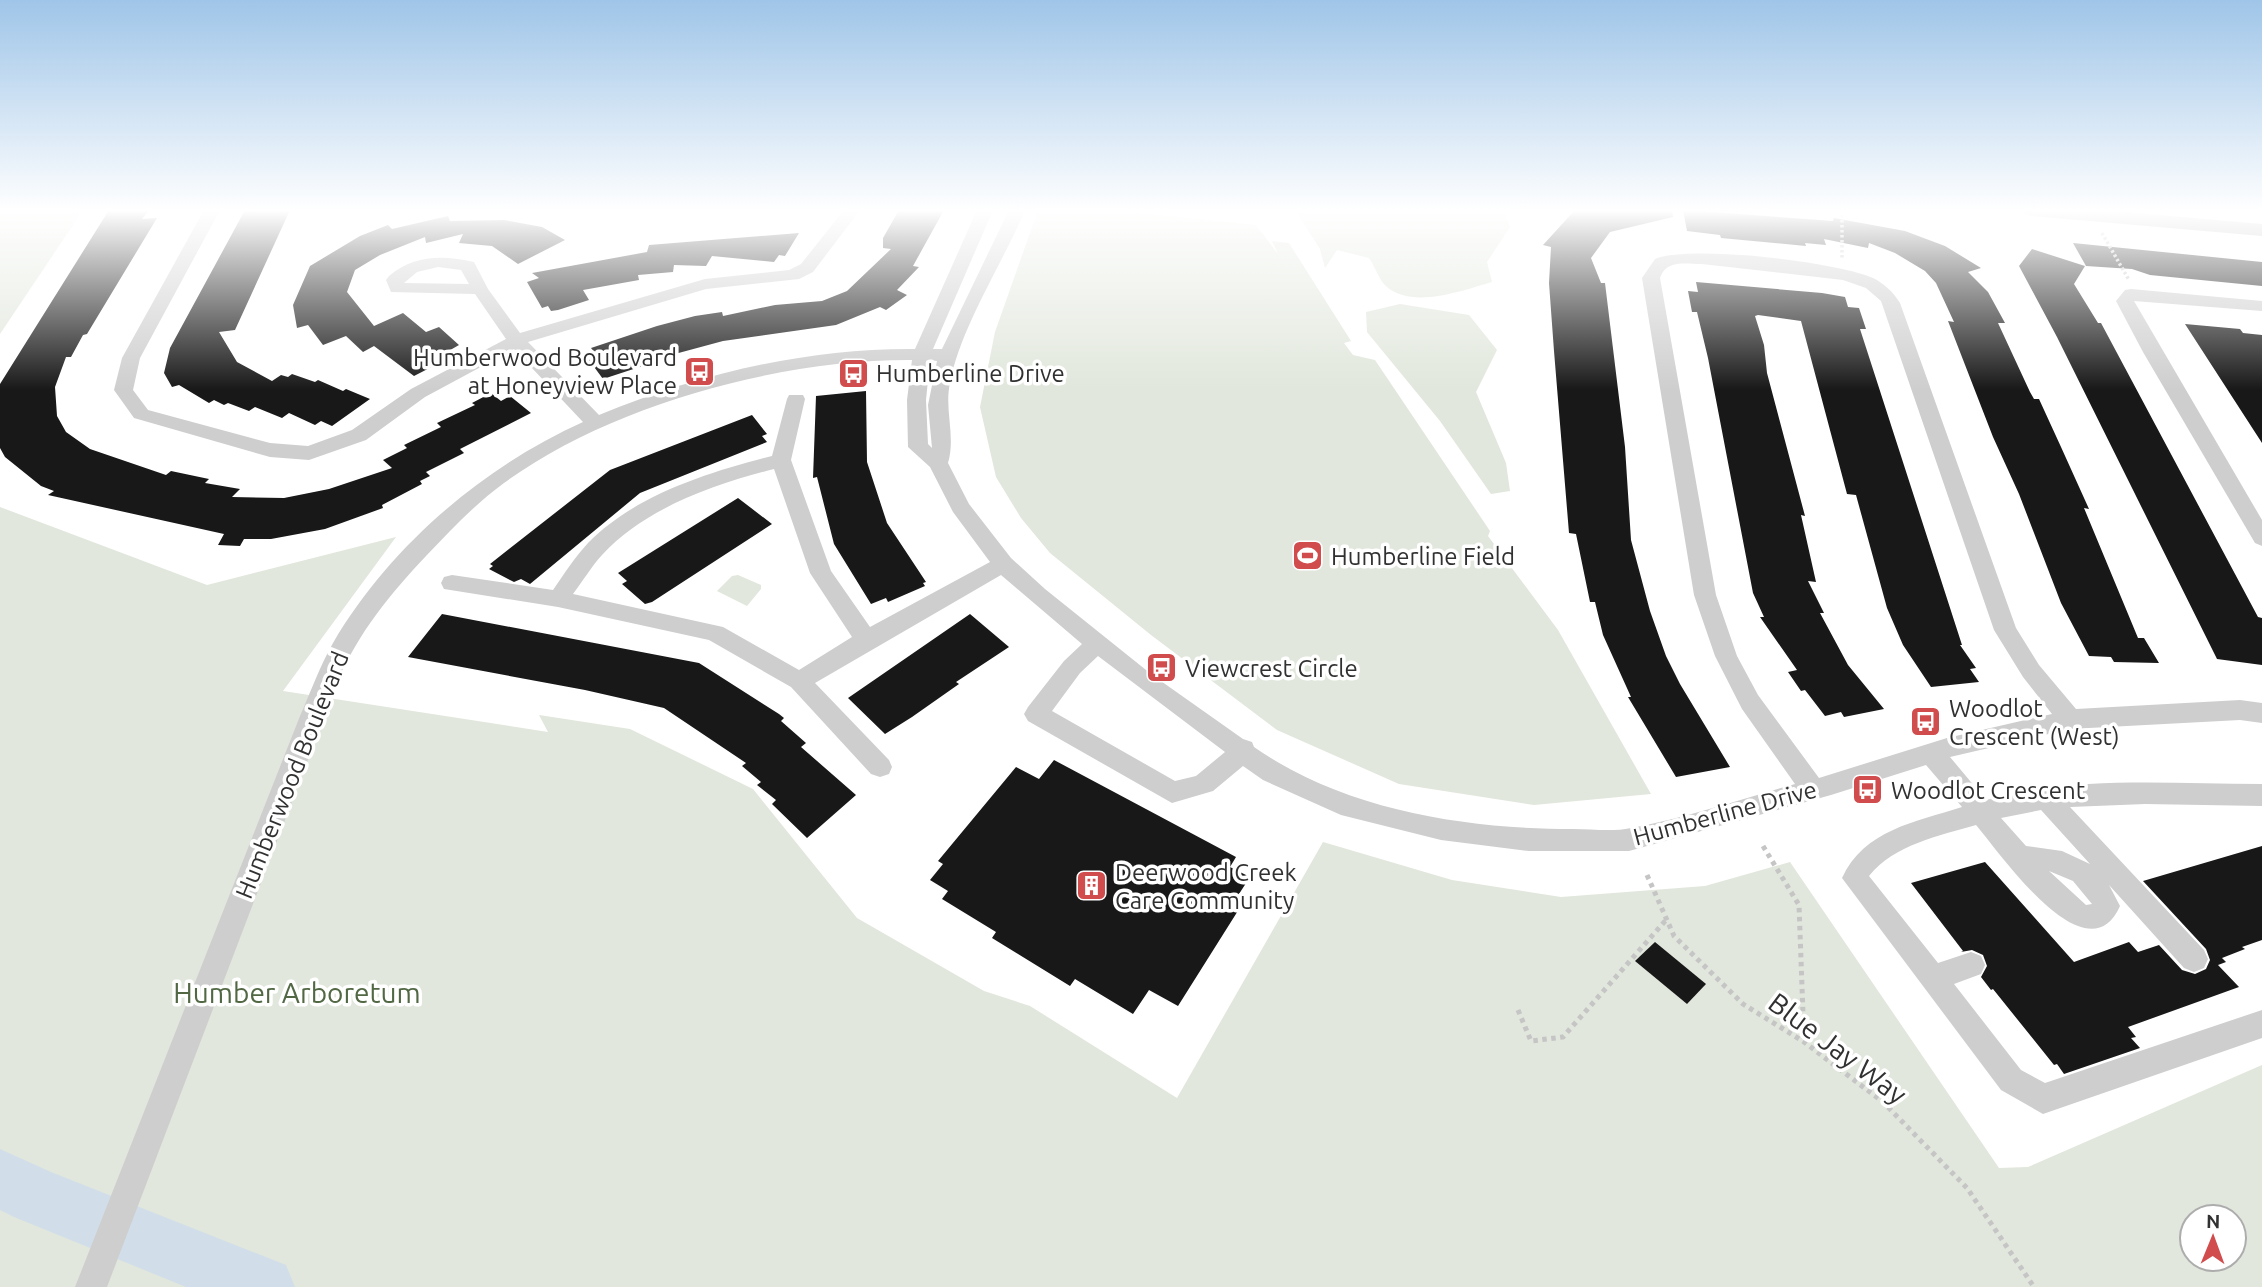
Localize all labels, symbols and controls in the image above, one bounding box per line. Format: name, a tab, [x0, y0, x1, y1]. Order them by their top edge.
place label: Humberwood Boulevard at Honeyview Place	[413, 344, 677, 399]
bus stop icon: Humberwood Boulevard at Honeyview Place	[683, 354, 717, 388]
bus stop icon: Humberline Drive	[836, 356, 870, 390]
place label: Humberline Drive	[876, 360, 1065, 387]
sports icon: Humberline Field	[1291, 539, 1325, 573]
place label: Humberline Field	[1331, 543, 1515, 570]
street label: Humberwood Boulevard	[230, 648, 354, 902]
bus stop icon: Viewcrest Circle	[1145, 651, 1179, 685]
place label: Viewcrest Circle	[1185, 655, 1358, 682]
place label: Woodlot Crescent (West)	[1949, 695, 2120, 750]
bus stop icon: Woodlot Crescent (West)	[1909, 705, 1943, 739]
bus stop icon: Woodlot Crescent	[1851, 773, 1885, 807]
street label: Humberline Drive	[1630, 776, 1820, 850]
place label: Woodlot Crescent	[1891, 777, 2086, 804]
place label: Deerwood Creek Care Community	[1115, 859, 1297, 914]
building icon: Deerwood Creek Care Community	[1075, 869, 1109, 903]
park label: Humber Arboretum	[173, 977, 421, 1008]
street label: Blue Jay Way	[1763, 986, 1913, 1110]
north arrow	[2178, 1203, 2248, 1273]
text: N	[2206, 1210, 2221, 1232]

